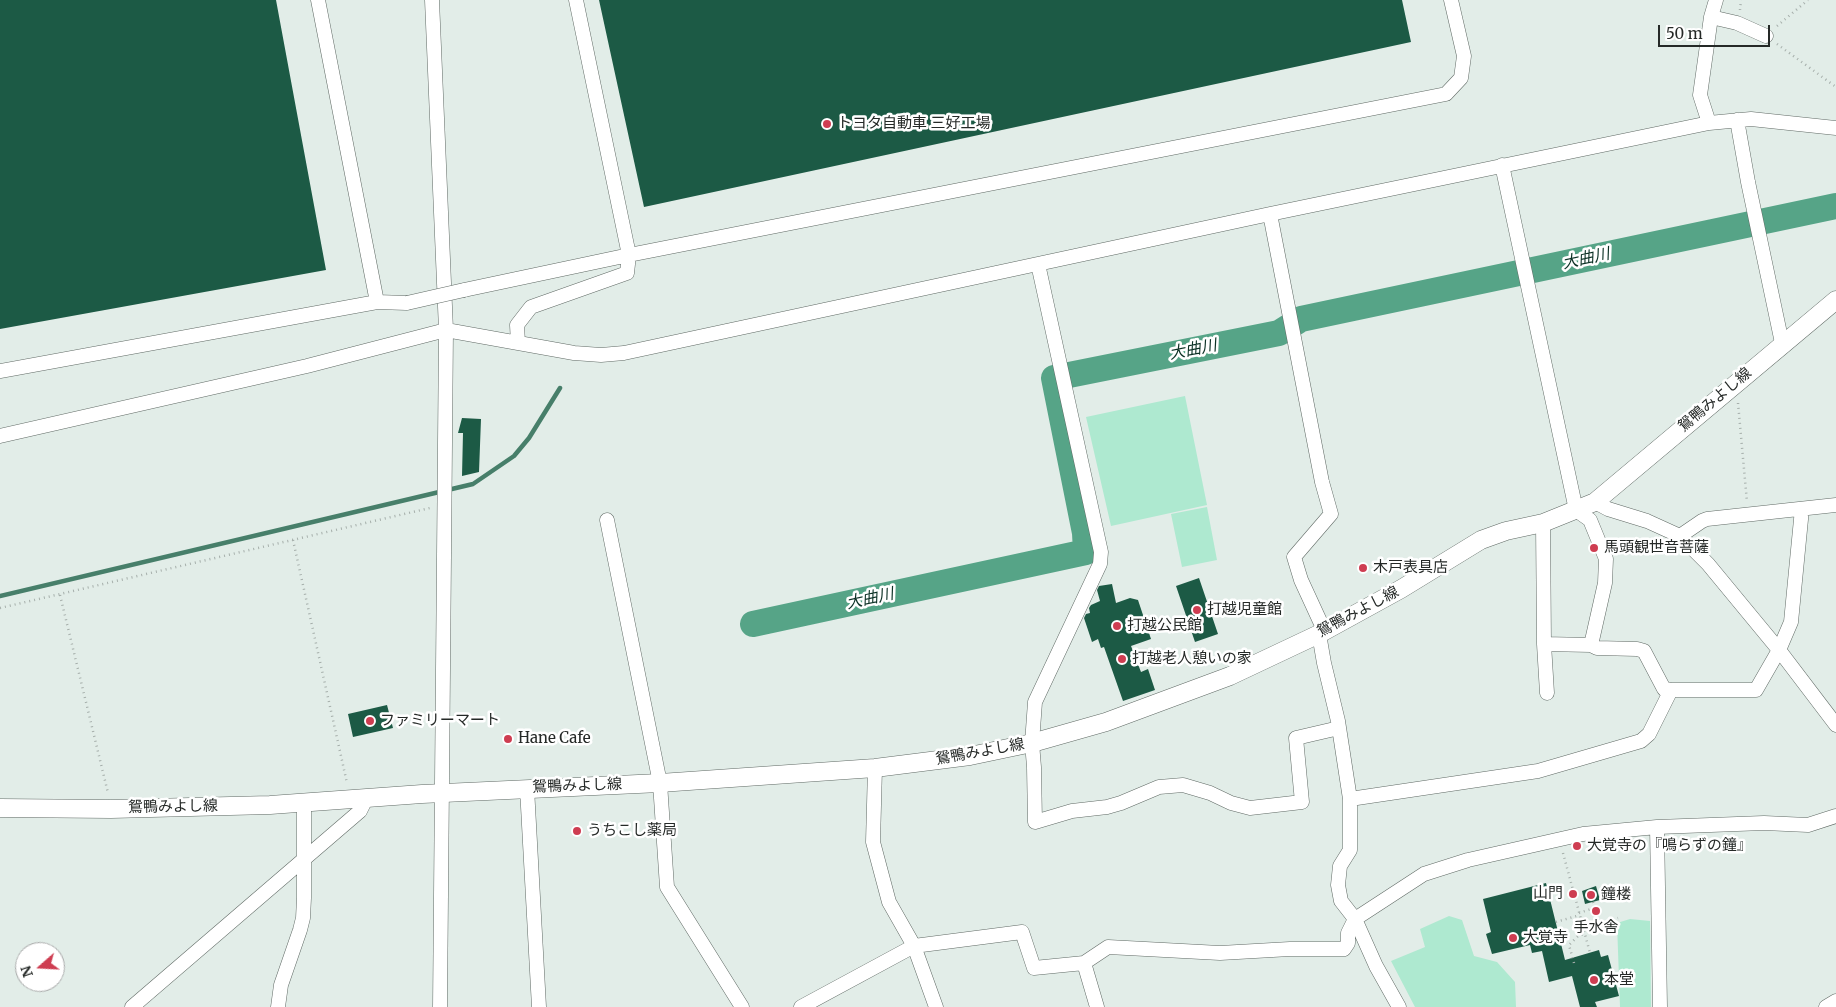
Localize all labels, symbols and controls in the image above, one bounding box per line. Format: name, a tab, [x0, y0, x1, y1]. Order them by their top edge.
scale bar	[1661, 15, 1774, 47]
text: 50 m	[1666, 24, 1703, 43]
place label: トヨタ自動車 三好工場	[837, 115, 991, 133]
marker: トヨタ自動車 三好工場	[821, 118, 833, 130]
water label: 大曲川	[1561, 245, 1611, 273]
water label: 大曲川	[1168, 336, 1218, 364]
street label: 鴛鴨みよし線	[1675, 364, 1755, 436]
place label: 馬頭観世音菩薩	[1604, 539, 1709, 557]
marker: 馬頭観世音菩薩	[1588, 542, 1600, 554]
place label: 木戸表具店	[1373, 559, 1448, 577]
marker: 木戸表具店	[1357, 562, 1369, 574]
street label: 鴛鴨みよし線	[1314, 583, 1402, 641]
water label: 大曲川	[845, 585, 895, 613]
place label: 打越児童館	[1207, 601, 1282, 619]
marker: 打越児童館	[1191, 604, 1203, 616]
place label: 打越公民館	[1127, 617, 1202, 635]
marker: 打越公民館	[1111, 620, 1123, 632]
place label: 打越老人憩いの家	[1132, 650, 1252, 668]
marker: 打越老人憩いの家	[1116, 653, 1128, 665]
place label: ファミリーマート	[380, 712, 500, 730]
marker: ファミリーマート	[364, 715, 376, 727]
place label: Hane Cafe	[518, 730, 591, 748]
marker: Hane Cafe	[502, 733, 514, 745]
street label: 鴛鴨みよし線	[934, 735, 1026, 769]
street label: 鴛鴨みよし線	[532, 775, 622, 797]
street label: 鴛鴨みよし線	[128, 797, 218, 817]
place label: うちこし薬局	[587, 822, 677, 840]
marker: うちこし薬局	[571, 825, 583, 837]
place label: 大覚寺の『鳴らずの鐘』	[1587, 837, 1752, 855]
marker: 大覚寺の『鳴らずの鐘』	[1571, 840, 1583, 852]
place label: 山門	[1533, 885, 1563, 903]
place label: 鐘楼	[1601, 886, 1631, 904]
marker: 山門	[1567, 888, 1579, 900]
marker: 鐘楼	[1585, 889, 1597, 901]
marker: 手水舎	[1590, 905, 1602, 917]
place label: 手水舎	[1574, 919, 1618, 937]
place label: 大覚寺	[1523, 929, 1568, 947]
marker: 大覚寺	[1507, 932, 1519, 944]
north arrow	[15, 942, 65, 992]
text: N	[16, 963, 37, 980]
place label: 本堂	[1604, 971, 1634, 989]
marker: 本堂	[1588, 974, 1600, 986]

